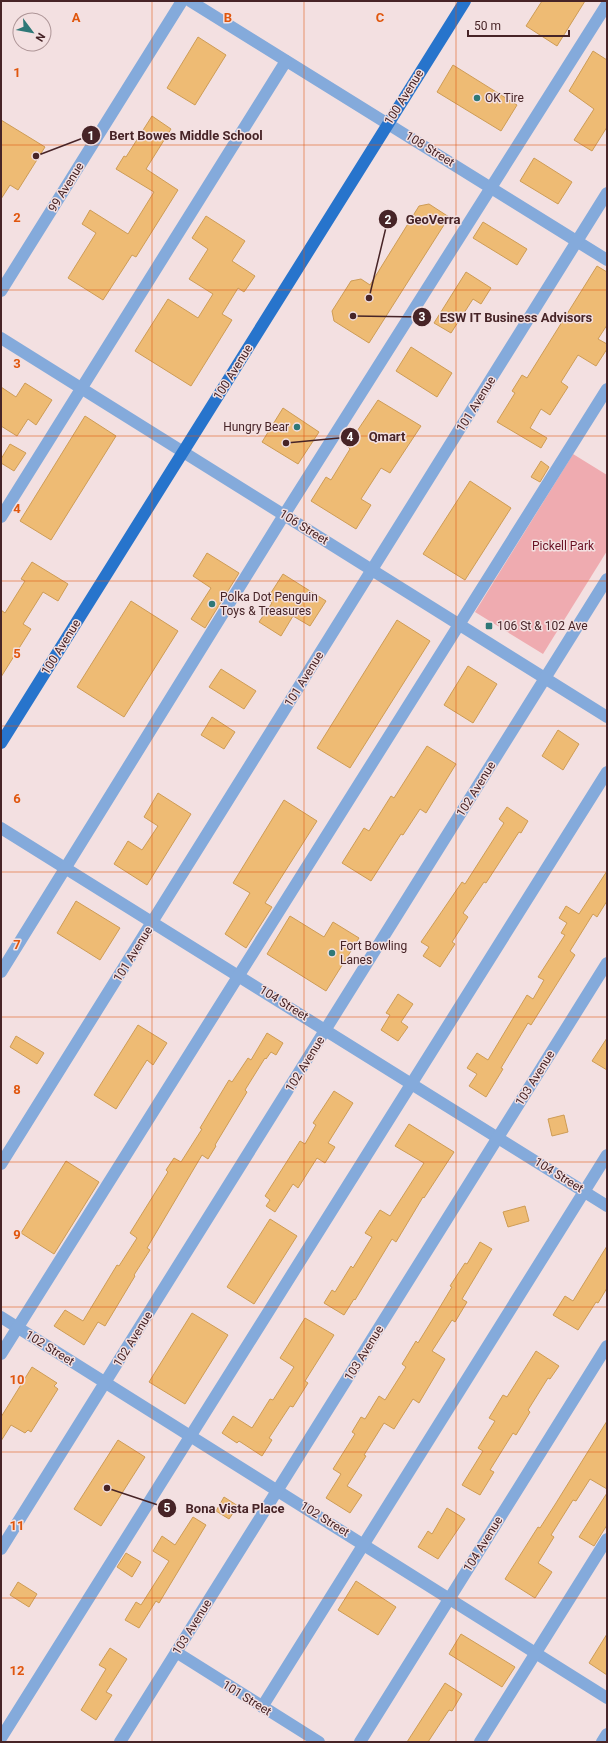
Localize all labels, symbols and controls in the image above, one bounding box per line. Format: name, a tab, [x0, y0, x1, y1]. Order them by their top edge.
text: A	[72, 10, 81, 25]
text: B	[224, 10, 232, 25]
text: C	[376, 10, 385, 25]
north arrow	[12, 12, 52, 52]
scale bar	[468, 12, 569, 38]
text: 50 m	[474, 19, 501, 33]
text: N	[32, 30, 48, 44]
text: 1	[13, 65, 21, 80]
street label: 100 Avenue	[382, 67, 426, 127]
place label: OK Tire	[485, 91, 524, 105]
marker: OK Tire	[472, 93, 482, 103]
callout: Bert Bowes Middle School	[81, 123, 270, 148]
text: Bert Bowes Middle School	[109, 128, 263, 143]
text: 1	[88, 129, 94, 143]
street label: 108 Street	[403, 129, 457, 170]
street label: 99 Avenue	[45, 160, 87, 214]
callout: GeoVerra	[378, 207, 469, 232]
text: 2	[13, 210, 21, 225]
text: GeoVerra	[406, 212, 460, 227]
text: 2	[385, 213, 392, 227]
callout: ESW IT Business Advisors	[412, 304, 601, 329]
text: 3	[419, 310, 426, 324]
text: ESW IT Business Advisors	[440, 310, 593, 325]
street label: 100 Avenue	[211, 342, 255, 402]
text: 3	[13, 356, 21, 371]
street label: 101 Avenue	[454, 374, 498, 434]
place label: Hungry Bear	[223, 420, 289, 434]
marker: Hungry Bear	[292, 422, 302, 432]
callout: Qmart	[340, 424, 413, 449]
text: Qmart	[369, 429, 406, 444]
text: 4	[347, 430, 354, 444]
text: 4	[13, 501, 21, 516]
street label: 106 Street	[277, 507, 331, 548]
park label: Pickell Park	[532, 539, 595, 553]
place label: Polka Dot Penguin Toys & Treasures	[220, 590, 318, 618]
marker: Polka Dot Penguin Toys & Treasures	[207, 599, 217, 609]
street label: 100 Avenue	[39, 617, 83, 677]
place label: 106 St & 102 Ave	[497, 619, 588, 633]
marker: 106 St & 102 Ave	[484, 621, 494, 631]
text: 5	[13, 646, 21, 661]
street label: 101 Avenue	[282, 649, 326, 709]
street label: 102 Avenue	[454, 759, 498, 819]
text: 6	[13, 791, 21, 806]
street label: 101 Avenue	[111, 924, 155, 984]
text: 7	[13, 937, 21, 952]
place label: Fort Bowling Lanes	[340, 939, 407, 967]
marker: Fort Bowling Lanes	[327, 948, 337, 958]
street label: 104 Street	[257, 983, 311, 1024]
street label: 102 Avenue	[283, 1034, 327, 1094]
street label: 103 Avenue	[513, 1048, 557, 1108]
text: 8	[13, 1082, 21, 1097]
street label: 104 Street	[532, 1155, 586, 1196]
text: 9	[13, 1227, 21, 1242]
street label: 102 Avenue	[111, 1309, 155, 1369]
street label: 103 Avenue	[342, 1323, 386, 1383]
street label: 102 Street	[23, 1328, 77, 1369]
text: 10	[10, 1372, 24, 1387]
callout: Bona Vista Place	[157, 1496, 292, 1521]
street label: 102 Street	[298, 1499, 352, 1540]
text: 5	[164, 1501, 171, 1515]
text: Bona Vista Place	[186, 1501, 284, 1516]
street label: 104 Avenue	[461, 1514, 505, 1574]
text: 11	[10, 1518, 24, 1533]
street label: 103 Avenue	[170, 1597, 214, 1657]
text: 12	[10, 1663, 24, 1678]
street label: 101 Street	[220, 1678, 274, 1719]

